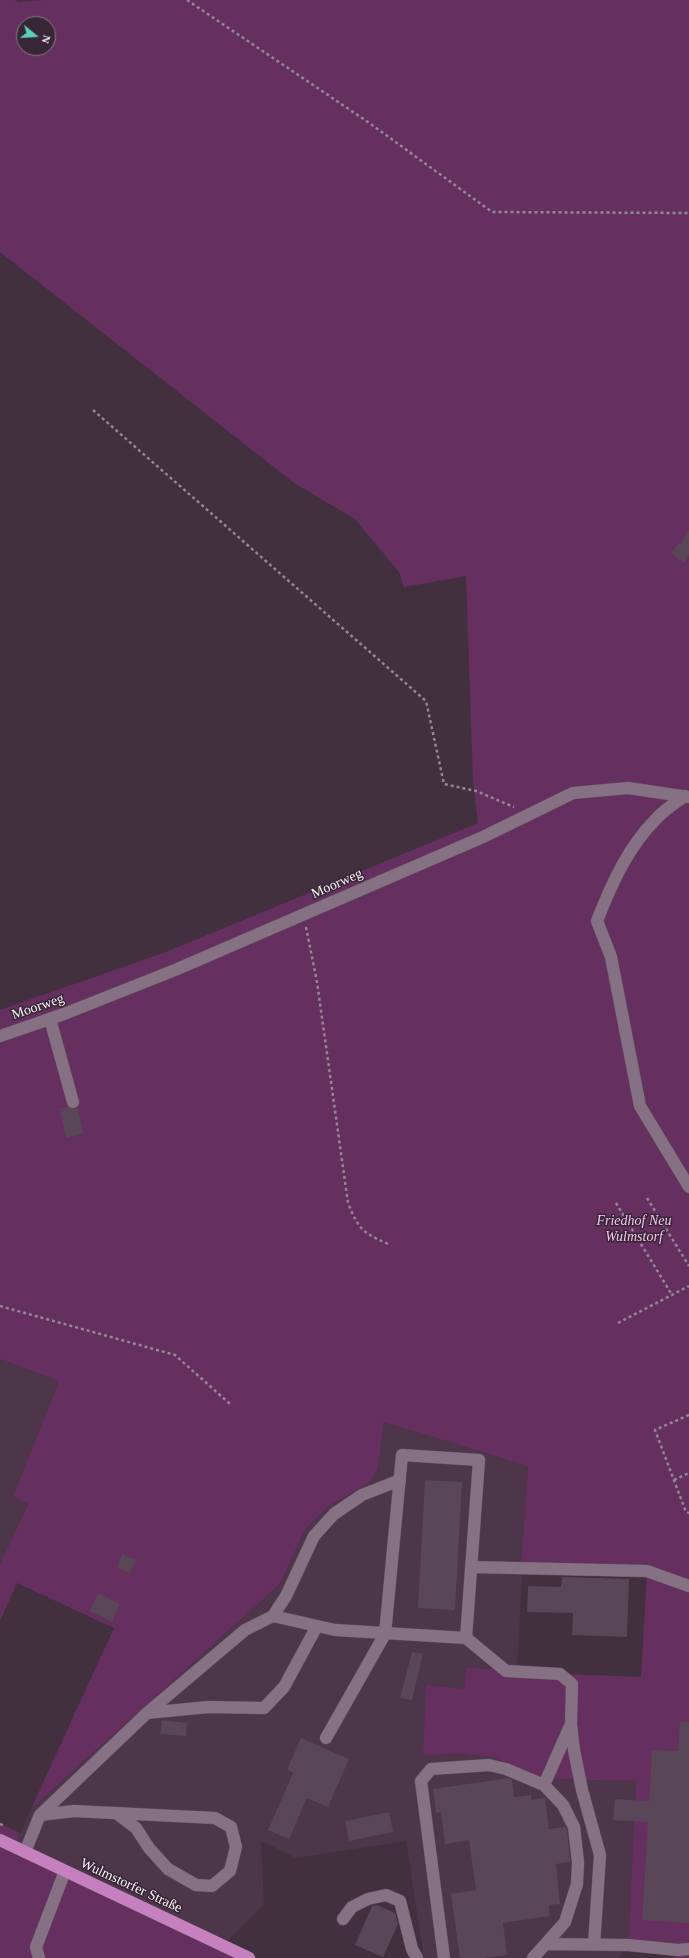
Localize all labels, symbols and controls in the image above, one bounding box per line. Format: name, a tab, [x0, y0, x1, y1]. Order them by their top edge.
north arrow	[16, 16, 56, 56]
text: N	[40, 34, 53, 45]
street label: Moorweg	[309, 865, 365, 903]
street label: Moorweg	[10, 990, 66, 1024]
park label: Friedhof Neu Wulmstorf	[596, 1213, 672, 1246]
street label: Wulmstorfer Straße	[77, 1855, 185, 1917]

